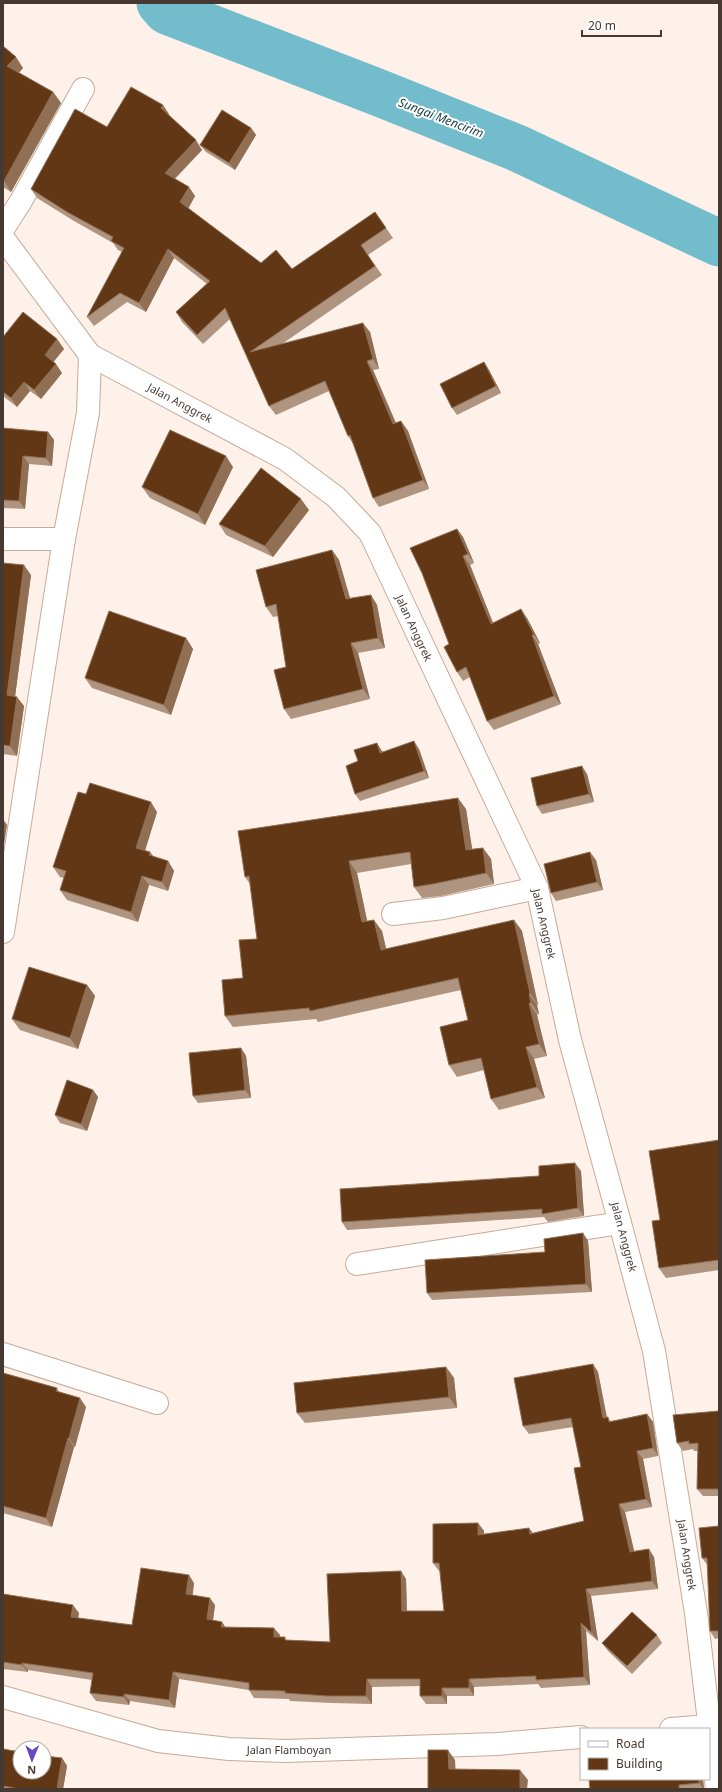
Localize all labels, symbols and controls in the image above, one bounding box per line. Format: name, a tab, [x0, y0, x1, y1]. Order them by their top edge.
scale bar	[582, 12, 661, 38]
text: 20 m	[588, 17, 616, 34]
water label: Sungai Mencirim	[396, 93, 486, 142]
street label: Jalan Anggrek	[144, 379, 215, 426]
street label: Jalan Anggrek	[392, 591, 436, 664]
street label: Jalan Anggrek	[529, 886, 560, 961]
street label: Jalan Anggrek	[608, 1199, 641, 1274]
street label: Jalan Anggrek	[674, 1517, 701, 1592]
legend	[580, 1728, 710, 1780]
text: Road	[616, 1735, 645, 1752]
north arrow	[12, 1740, 52, 1780]
street label: Jalan Flamboyan	[246, 1742, 331, 1757]
text: Building	[616, 1755, 663, 1772]
text: N	[27, 1763, 36, 1778]

